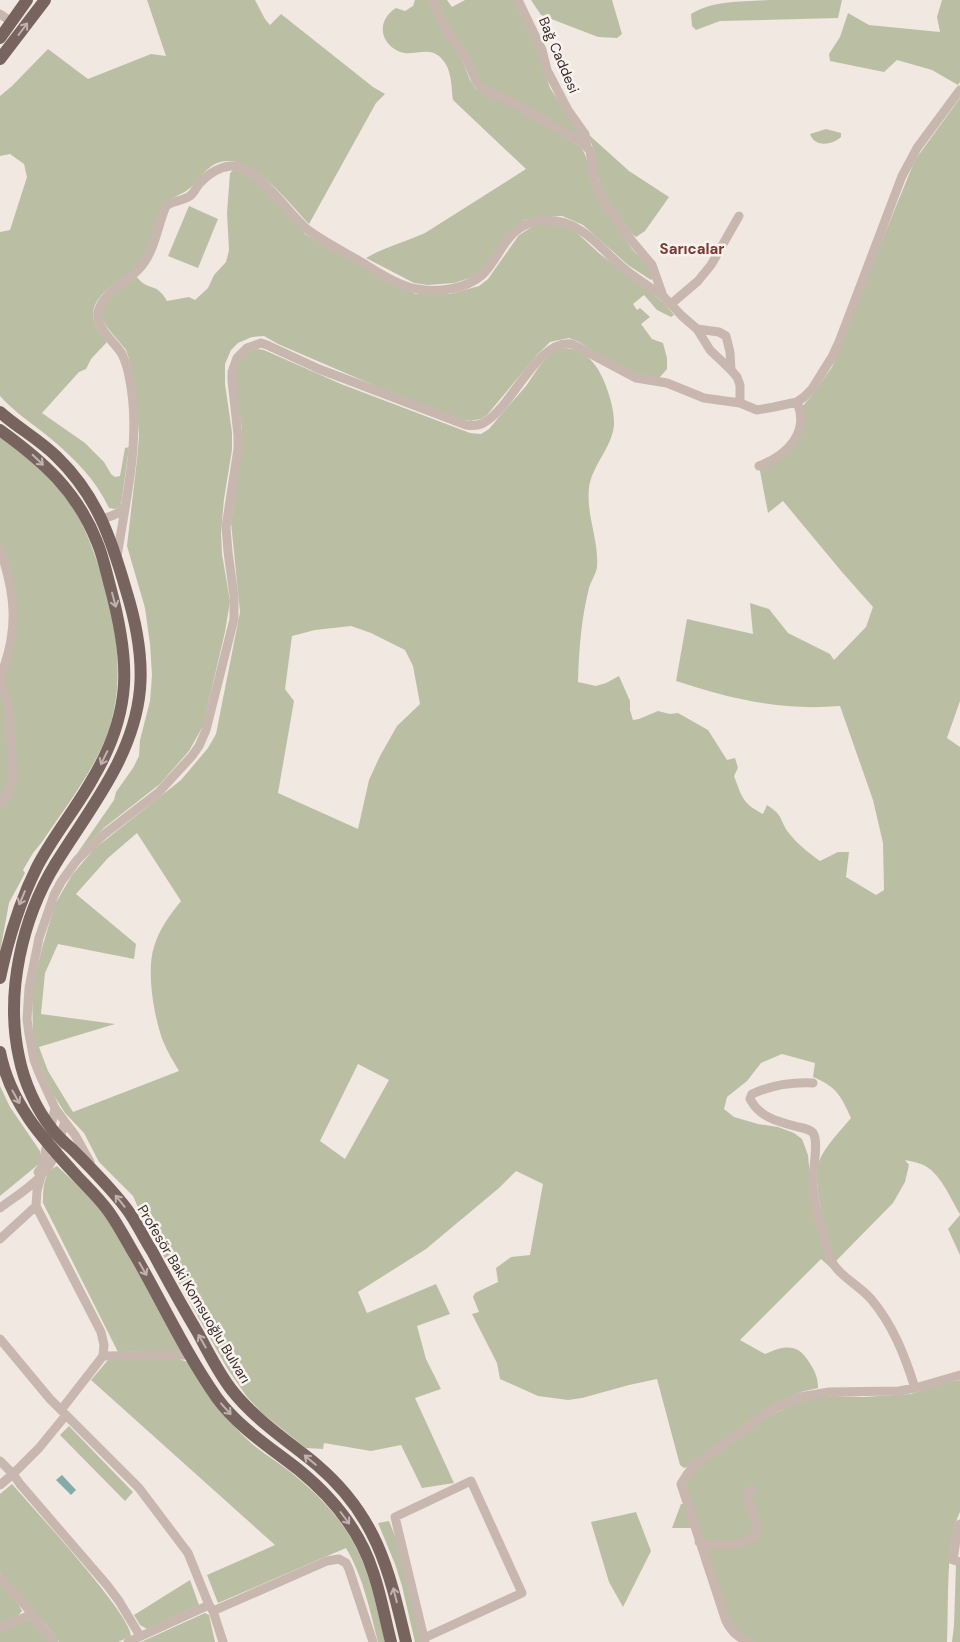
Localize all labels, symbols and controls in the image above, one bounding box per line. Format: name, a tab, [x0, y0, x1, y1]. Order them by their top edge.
street label: Bağ Caddesi	[535, 14, 583, 96]
one-way arrow	[17, 23, 28, 36]
district label: Sarıcalar	[660, 239, 724, 259]
one-way arrow	[32, 454, 45, 466]
one-way arrow	[110, 591, 120, 607]
one-way arrow	[99, 750, 108, 765]
one-way arrow	[17, 890, 27, 905]
one-way arrow	[11, 1090, 21, 1105]
one-way arrow	[115, 1195, 126, 1208]
street label: Profesör Baki Komsuoğlu Bulvarı	[134, 1202, 254, 1386]
one-way arrow	[139, 1262, 149, 1276]
one-way arrow	[197, 1335, 207, 1349]
one-way arrow	[220, 1402, 232, 1415]
one-way arrow	[304, 1454, 317, 1465]
one-way arrow	[340, 1511, 351, 1524]
one-way arrow	[390, 1587, 399, 1603]

